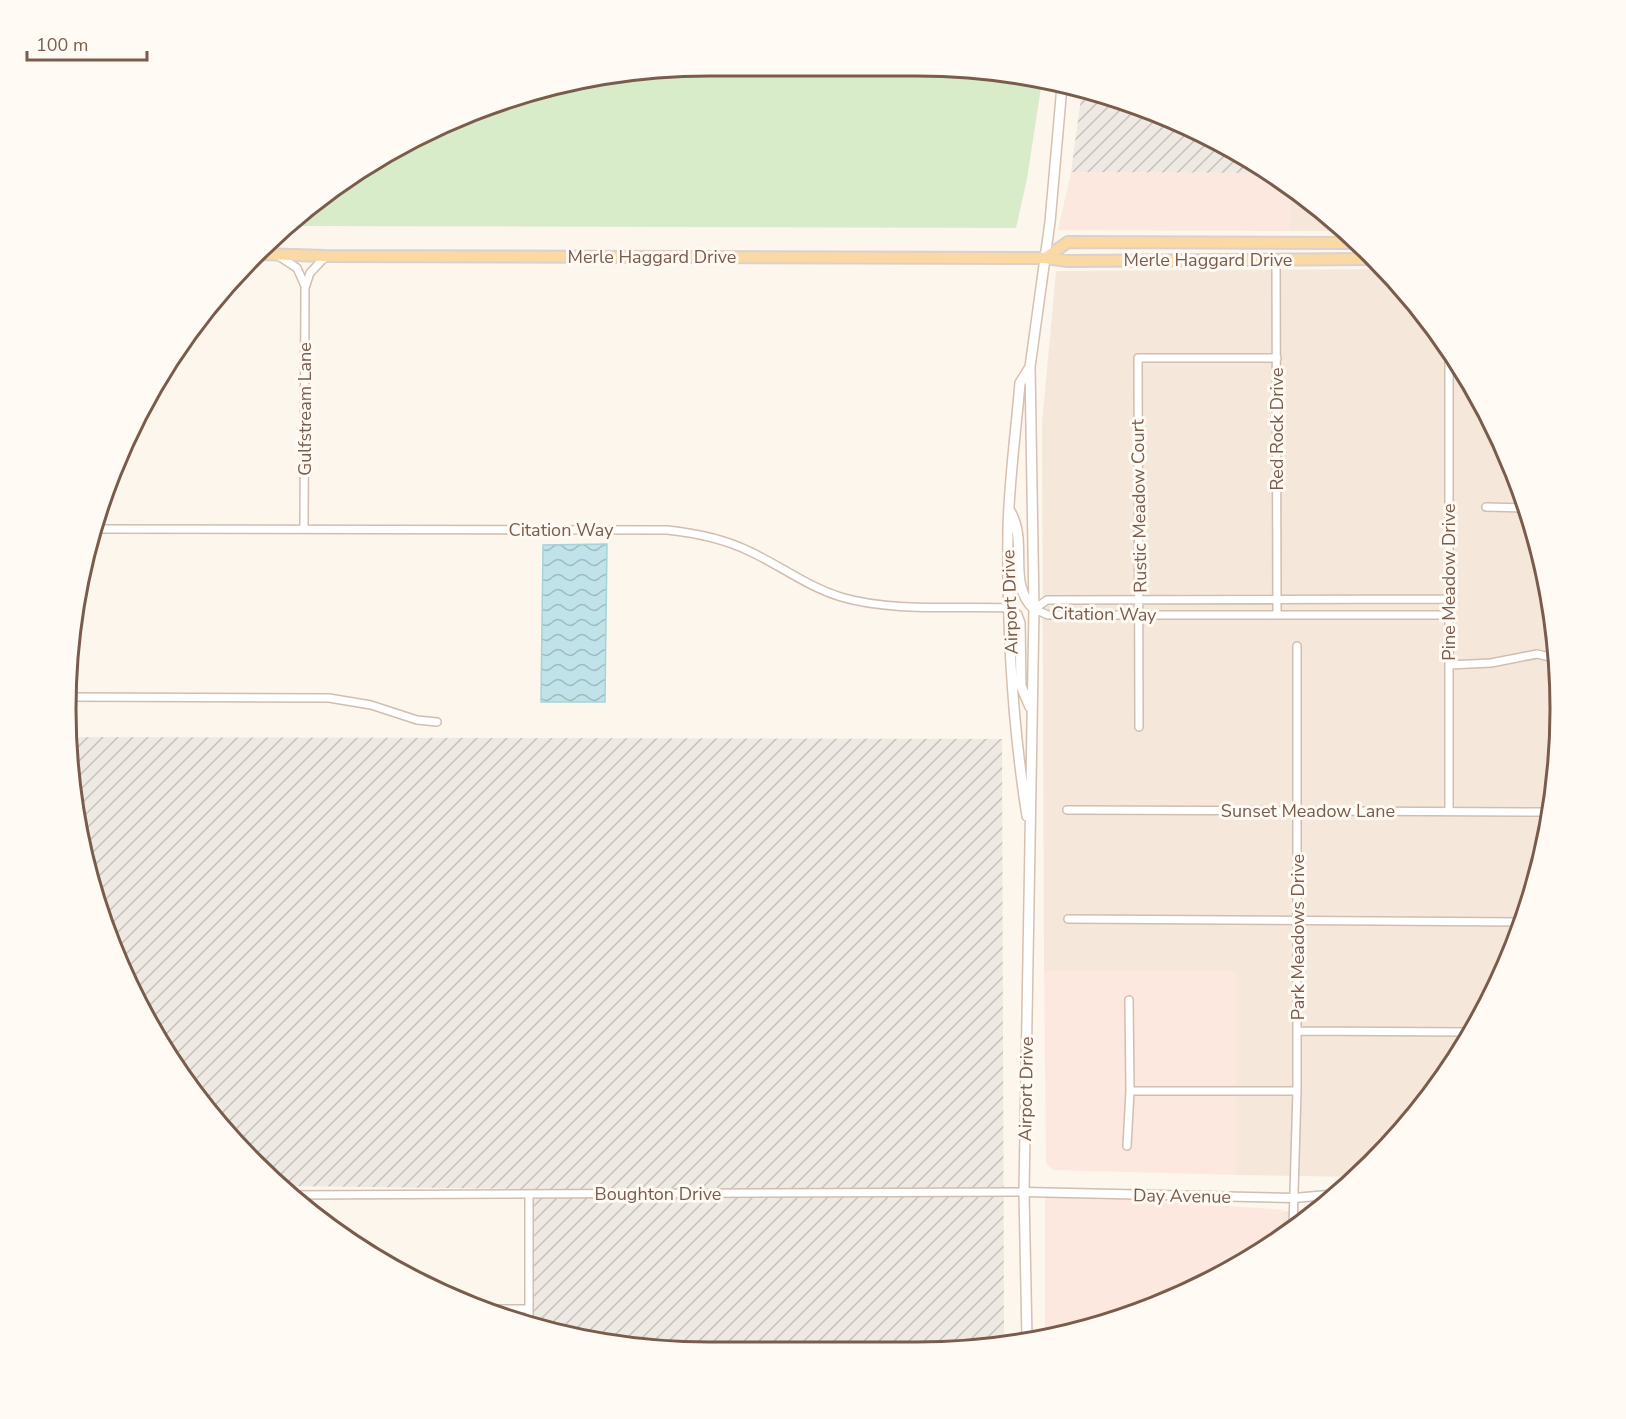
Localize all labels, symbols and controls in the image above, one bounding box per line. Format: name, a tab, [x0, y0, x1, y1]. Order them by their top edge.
scale bar	[27, 24, 147, 62]
text: 100 m	[36, 33, 88, 57]
street label: Merle Haggard Drive	[568, 245, 736, 269]
street label: Merle Haggard Drive	[1124, 248, 1292, 272]
street label: Gulfstream Lane	[293, 342, 317, 476]
street label: Red Rock Drive	[1265, 367, 1289, 491]
street label: Rustic Meadow Court	[1125, 418, 1153, 593]
street label: Pine Meadow Drive	[1437, 503, 1461, 661]
street label: Citation Way	[509, 518, 614, 542]
street label: Airport Drive	[996, 549, 1024, 655]
street label: Citation Way	[1051, 601, 1157, 627]
street label: Sunset Meadow Lane	[1221, 799, 1395, 823]
street label: Park Meadows Drive	[1286, 854, 1310, 1020]
street label: Airport Drive	[1013, 1036, 1039, 1142]
street label: Boughton Drive	[595, 1182, 721, 1206]
street label: Day Avenue	[1133, 1183, 1231, 1209]

